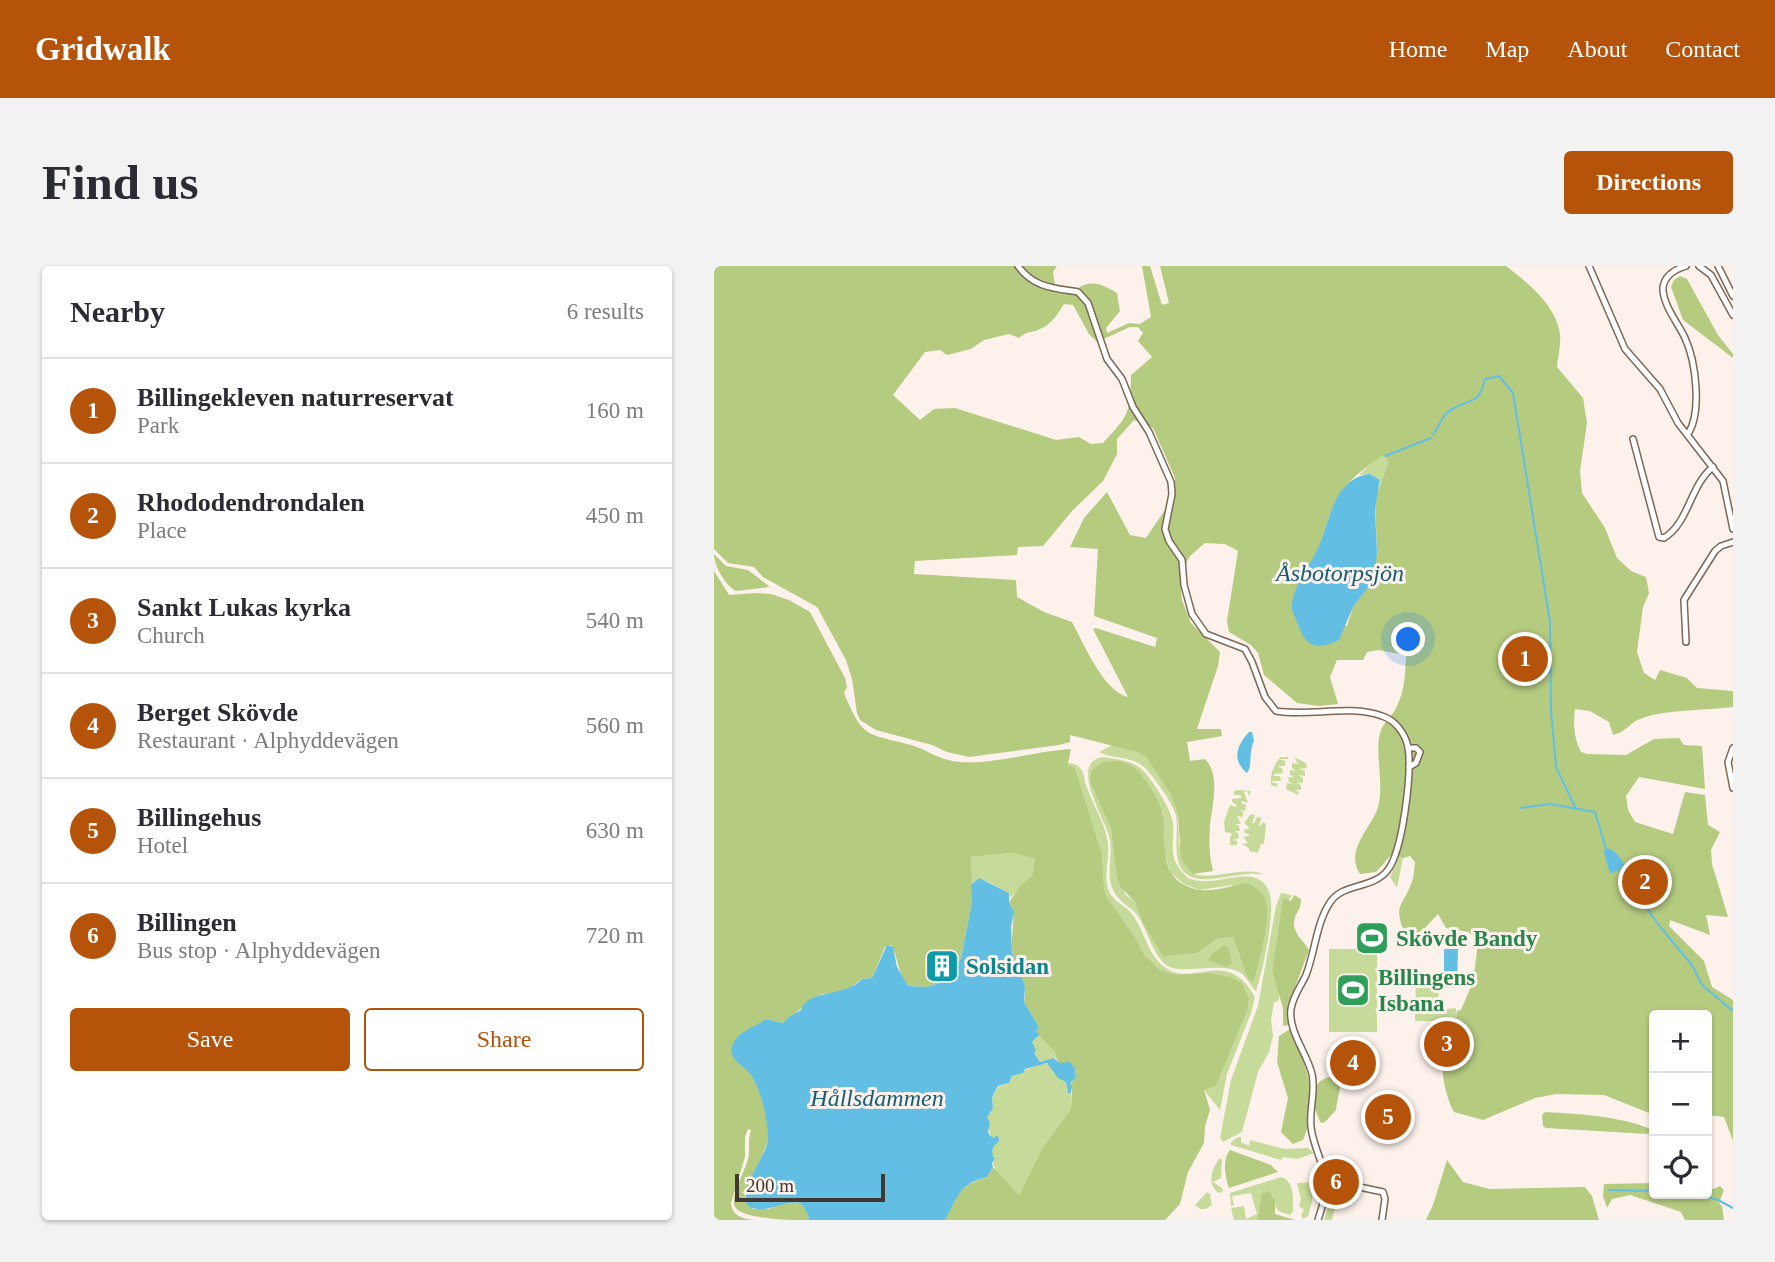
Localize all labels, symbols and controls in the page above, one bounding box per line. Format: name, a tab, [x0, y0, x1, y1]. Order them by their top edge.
text: Gridwalk	[35, 31, 171, 67]
text: Home	[1389, 36, 1447, 62]
text: Map	[1485, 36, 1529, 62]
text: About	[1567, 36, 1627, 62]
text: Contact	[1665, 36, 1740, 62]
button: Directions	[1564, 151, 1733, 214]
text: Find us	[42, 155, 199, 210]
text: Nearby	[70, 295, 165, 328]
text: 6 results	[567, 299, 644, 324]
text: Billingekleven naturreservat	[137, 383, 454, 412]
text: 1	[87, 398, 99, 423]
text: 160 m	[586, 398, 644, 423]
text: Park	[137, 413, 179, 438]
text: Rhododendrondalen	[137, 488, 365, 517]
text: 2	[87, 503, 99, 528]
text: 450 m	[586, 503, 644, 528]
text: Place	[137, 518, 187, 543]
water label: Åsbotorpsjön	[1274, 560, 1404, 586]
text: Sankt Lukas kyrka	[137, 593, 351, 622]
text: 3	[87, 608, 99, 633]
text: 540 m	[586, 608, 644, 633]
your location	[1391, 622, 1425, 656]
text: Church	[137, 623, 205, 648]
pin: 1	[1502, 633, 1548, 685]
text: Berget Skövde	[137, 698, 298, 727]
text: 4	[87, 713, 99, 738]
text: 560 m	[586, 713, 644, 738]
text: Restaurant · Alphyddevägen	[137, 728, 399, 753]
text: Billingehus	[137, 803, 261, 832]
text: 5	[87, 818, 99, 843]
text: 630 m	[586, 818, 644, 843]
text: Hotel	[137, 833, 188, 858]
pin: 2	[1622, 856, 1668, 908]
text: Billingen	[137, 908, 237, 937]
sports icon: Skövde Bandy	[1353, 919, 1391, 957]
text: 6	[87, 923, 99, 948]
text: 720 m	[586, 923, 644, 948]
place label: Skövde Bandy	[1396, 926, 1538, 951]
text: Bus stop · Alphyddevägen	[137, 938, 380, 963]
building icon: Solsidan	[923, 947, 961, 985]
place label: Solsidan	[966, 954, 1049, 979]
place label: Billingens Isbana	[1378, 965, 1475, 1016]
sports icon: Billingens Isbana	[1334, 971, 1372, 1009]
button: Save	[70, 1008, 350, 1071]
button: Share	[364, 1008, 644, 1071]
map controls	[1649, 1010, 1712, 1199]
button: +	[1649, 1010, 1712, 1073]
pin: 3	[1424, 1018, 1470, 1070]
pin: 4	[1330, 1037, 1376, 1089]
button: −	[1649, 1073, 1712, 1136]
water label: Hållsdammen	[809, 1085, 944, 1111]
pin: 5	[1365, 1091, 1411, 1143]
button: locate	[1649, 1136, 1712, 1199]
pin: 6	[1313, 1156, 1359, 1208]
scale bar	[735, 1171, 886, 1203]
text: 200 m	[746, 1175, 794, 1196]

